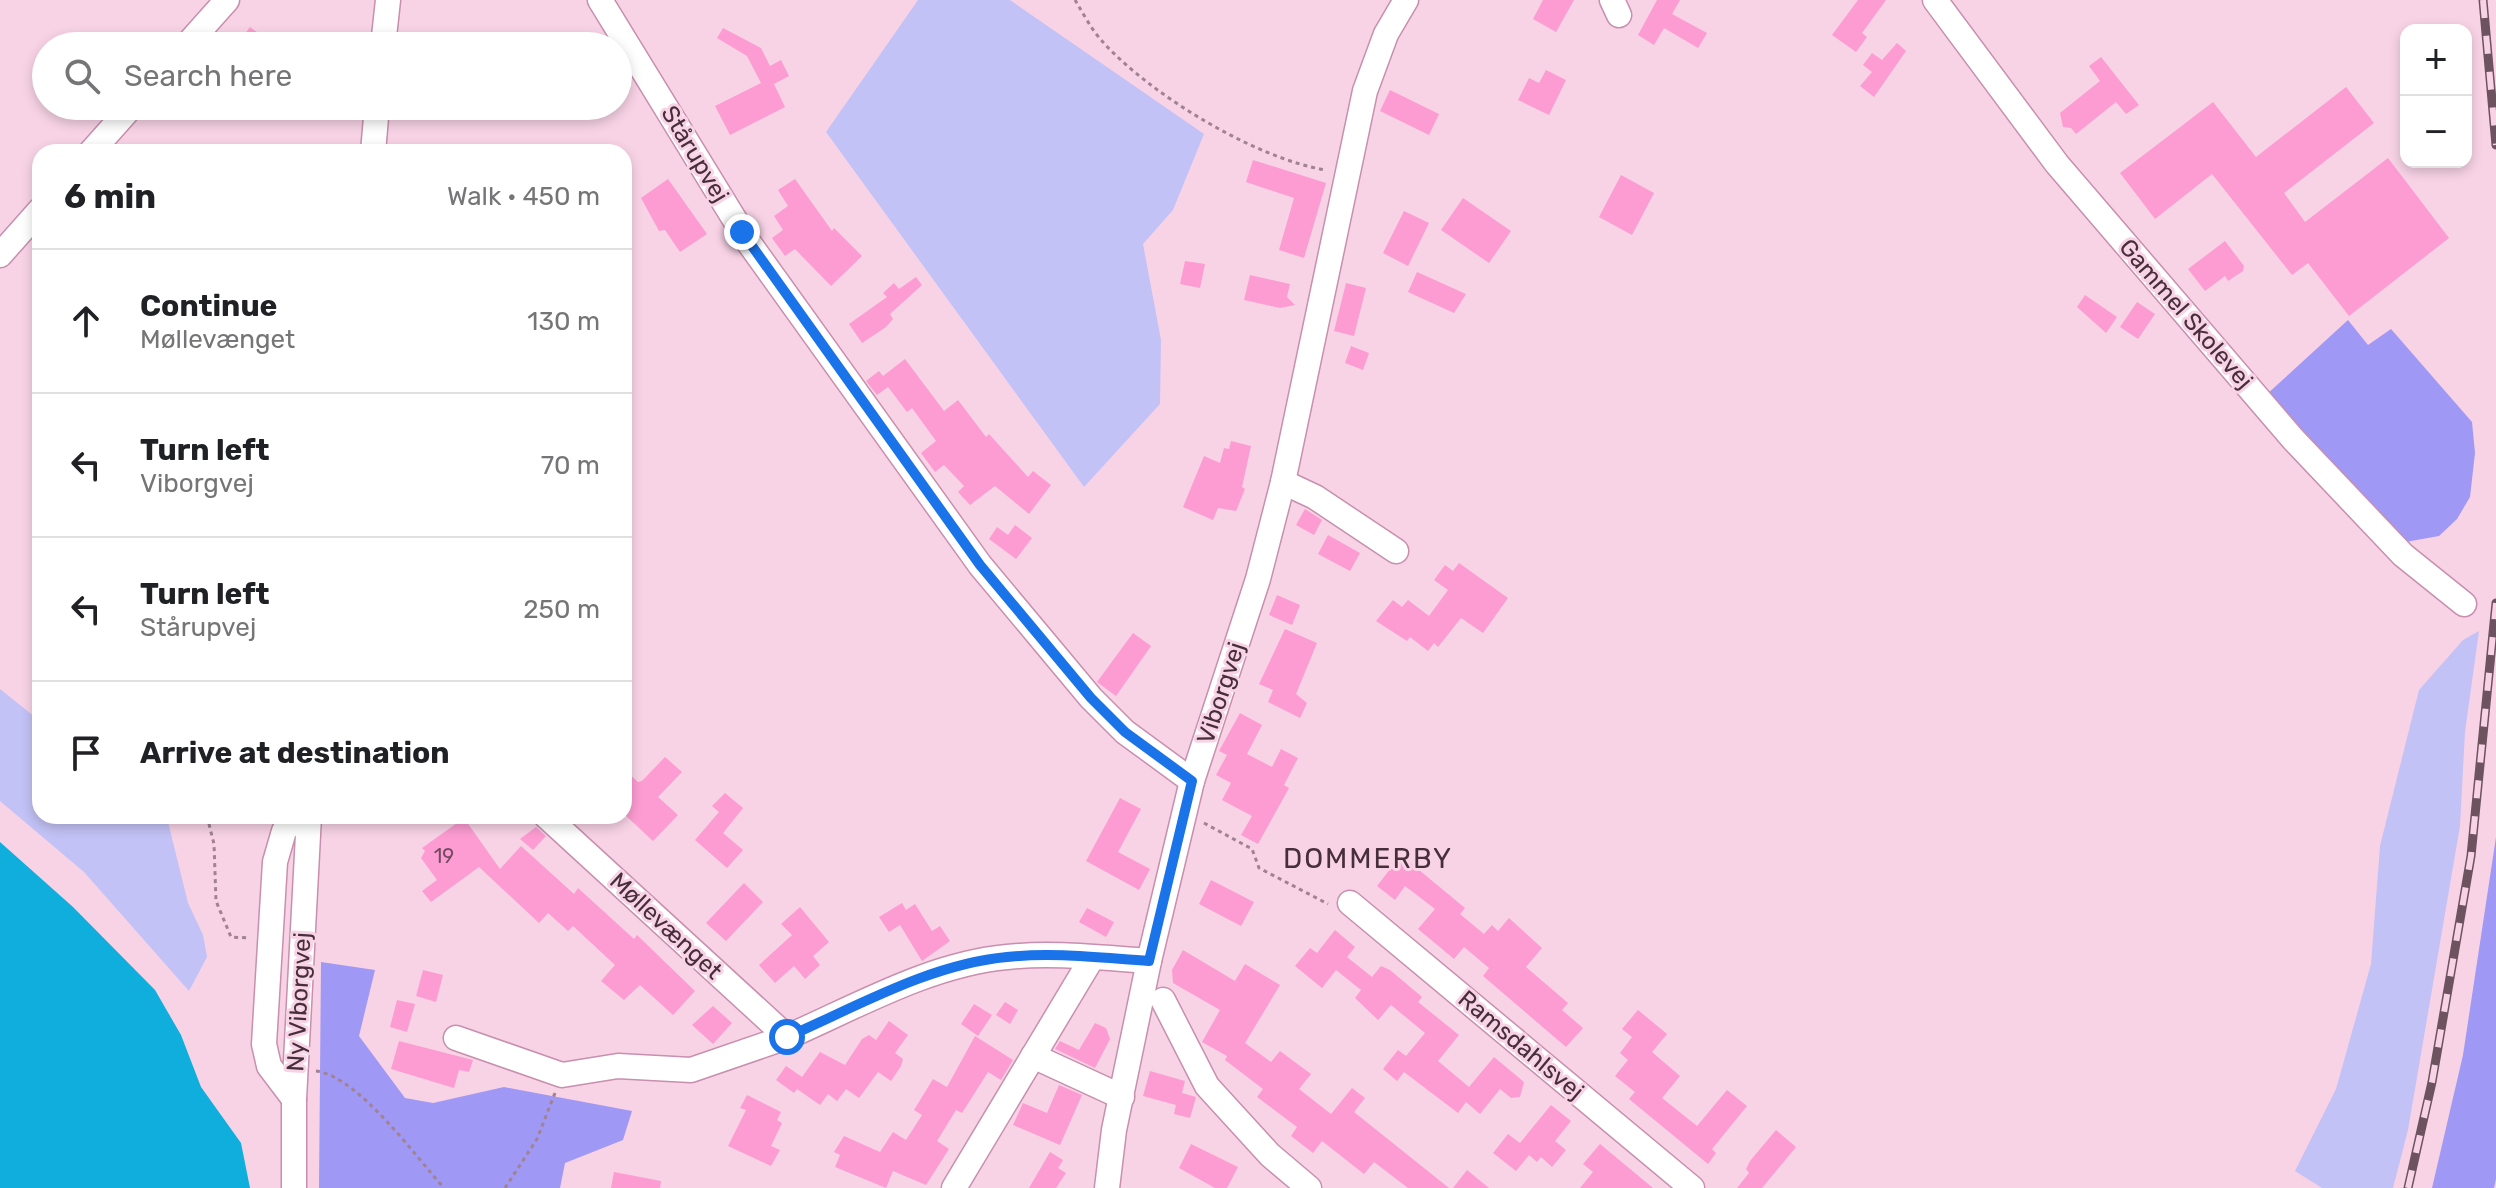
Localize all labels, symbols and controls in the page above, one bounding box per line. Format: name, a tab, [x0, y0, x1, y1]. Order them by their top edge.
map controls	[2400, 24, 2472, 168]
button: +	[2400, 24, 2472, 96]
search box	[32, 32, 632, 120]
icon: search	[60, 54, 104, 98]
text: Search here	[124, 58, 292, 94]
button: −	[2400, 96, 2472, 168]
street label: Stårupvej	[655, 101, 735, 207]
text: 6 min	[64, 176, 156, 217]
text: Walk · 450 m	[447, 181, 600, 212]
route end	[724, 214, 760, 250]
street label: Gammel Skolevej	[2113, 233, 2259, 395]
text: Continue	[140, 288, 277, 324]
icon: ahead	[64, 299, 108, 343]
text: 130 m	[527, 306, 600, 337]
text: Møllevænget	[140, 324, 295, 355]
text: Turn left	[140, 432, 270, 468]
icon: left	[64, 443, 108, 487]
text: 70 m	[541, 450, 600, 481]
text: Viborgvej	[140, 468, 254, 499]
text: Turn left	[140, 576, 270, 612]
icon: left	[64, 587, 108, 631]
text: 250 m	[523, 594, 600, 625]
text: Stårupvej	[140, 612, 256, 643]
street label: Viborgvej	[1191, 639, 1251, 747]
icon: arrive	[64, 731, 108, 775]
text: Arrive at destination	[140, 735, 450, 771]
district label: DOMMERBY	[1283, 842, 1453, 875]
house number: 19	[434, 844, 454, 868]
street label: Møllevænget	[604, 867, 728, 985]
street label: Ny Viborgvej	[281, 932, 317, 1072]
street label: Ramsdahlsvej	[1453, 985, 1589, 1105]
route start	[769, 1019, 805, 1055]

